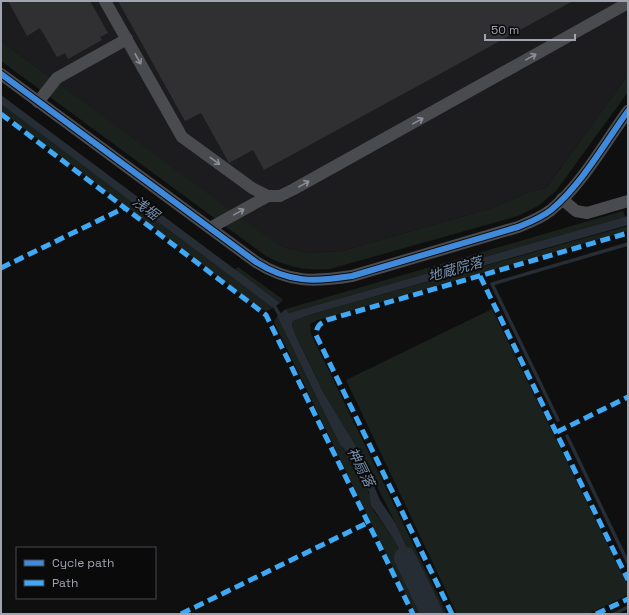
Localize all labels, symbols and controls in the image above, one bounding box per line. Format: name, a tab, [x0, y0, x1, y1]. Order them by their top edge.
scale bar	[485, 16, 575, 42]
text: 50 m	[491, 22, 519, 38]
one-way arrow	[135, 53, 143, 65]
one-way arrow	[525, 53, 537, 61]
one-way arrow	[412, 116, 424, 124]
one-way arrow	[209, 157, 220, 165]
one-way arrow	[298, 179, 310, 187]
water label: 浅堀	[129, 192, 164, 225]
one-way arrow	[233, 208, 245, 216]
water label: 地蔵院落	[426, 252, 486, 285]
water label: 神扇落	[343, 444, 379, 492]
legend	[16, 547, 156, 599]
text: Cycle path	[52, 555, 114, 571]
text: Path	[52, 575, 78, 591]

